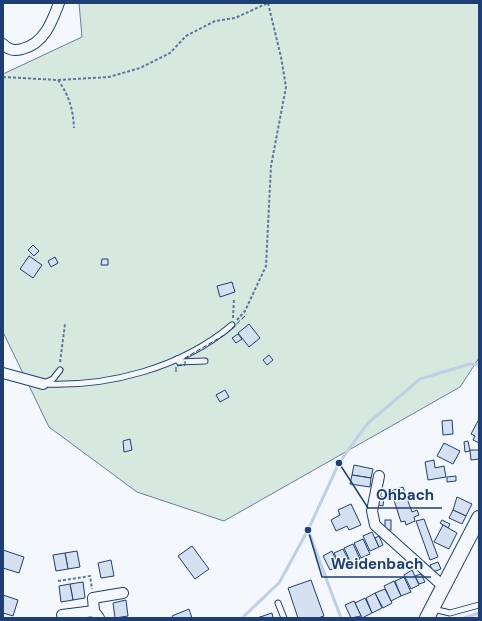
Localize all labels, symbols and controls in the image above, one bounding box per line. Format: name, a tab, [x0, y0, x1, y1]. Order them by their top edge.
callout: Ohbach	[368, 481, 442, 508]
text: Ohbach	[376, 485, 434, 505]
callout: Weidenbach	[322, 550, 431, 577]
text: Weidenbach	[331, 554, 423, 574]

